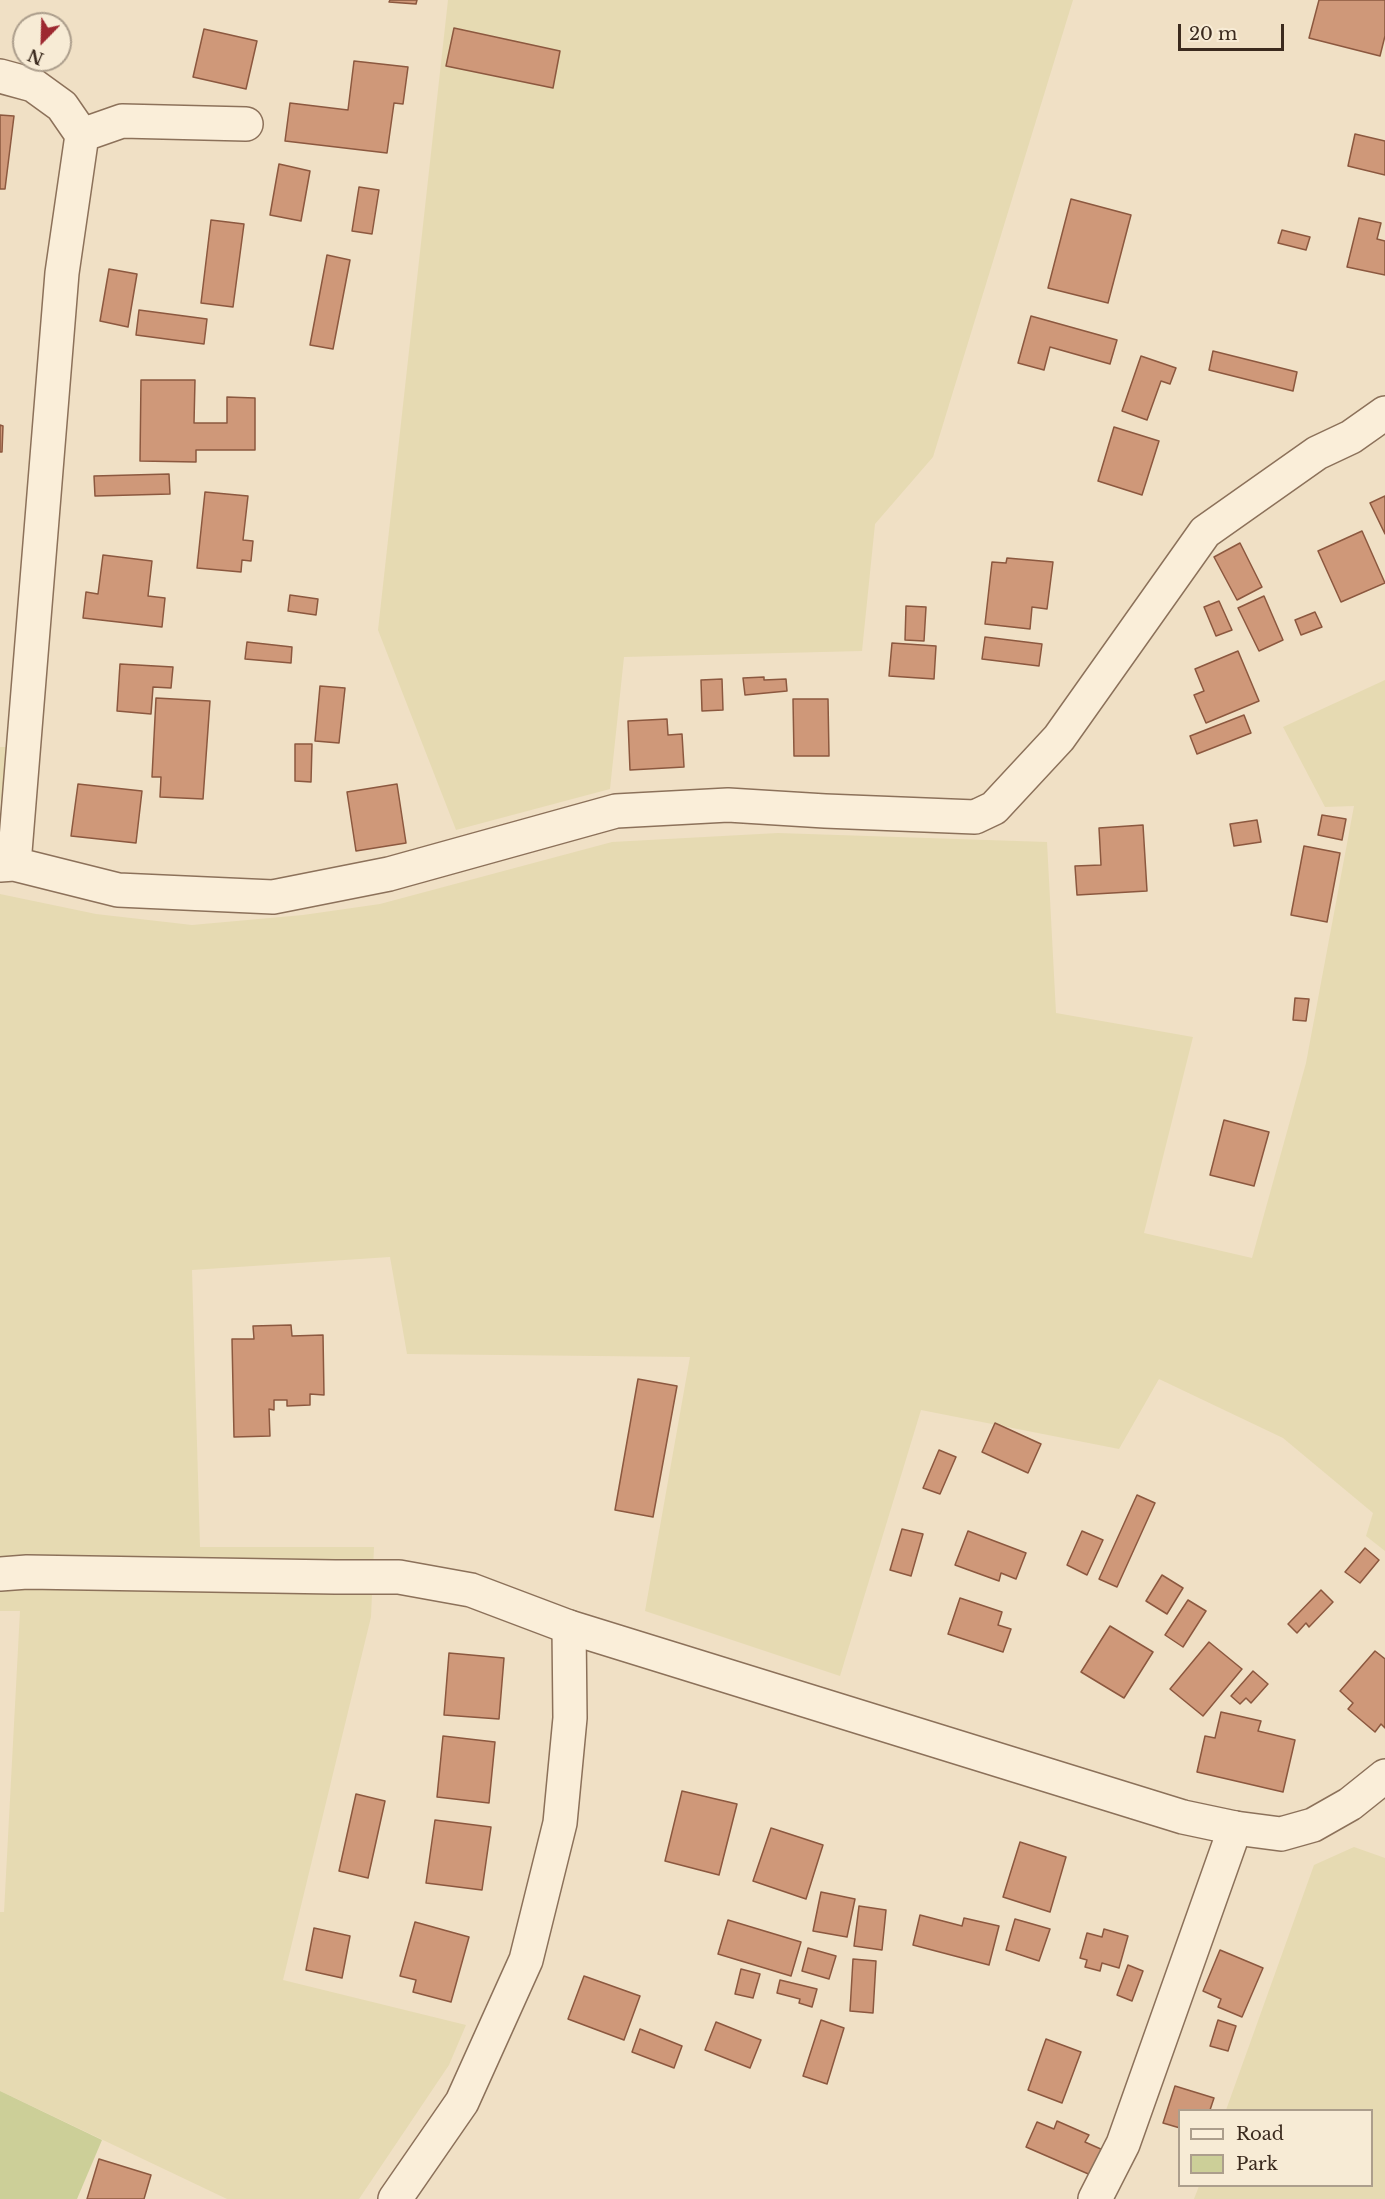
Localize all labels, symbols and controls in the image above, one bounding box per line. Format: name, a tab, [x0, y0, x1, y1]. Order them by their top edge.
north arrow	[12, 12, 72, 72]
scale bar	[1181, 12, 1288, 50]
text: 20 m	[1189, 23, 1237, 45]
text: N	[25, 45, 47, 69]
legend	[1178, 2109, 1373, 2187]
text: Road	[1236, 2123, 1284, 2145]
text: Park	[1236, 2153, 1278, 2175]

